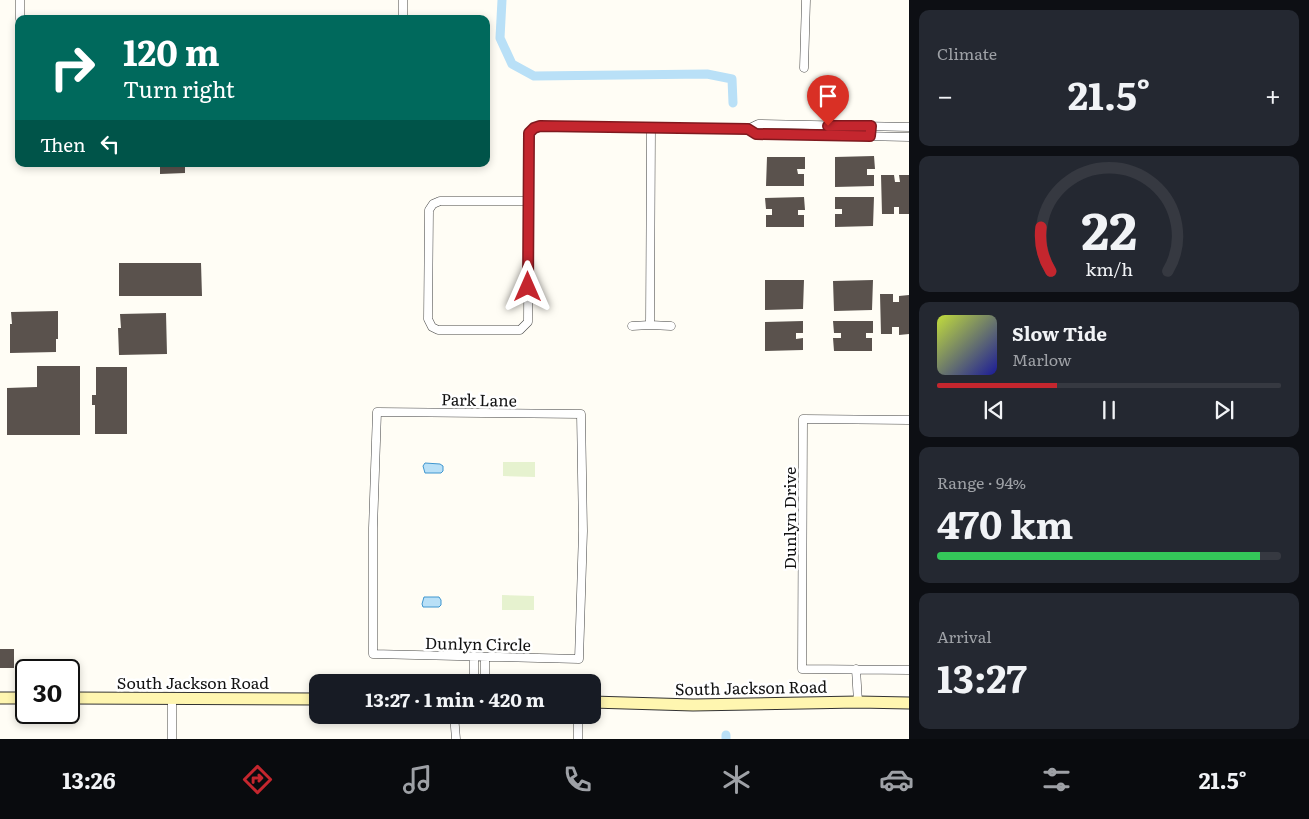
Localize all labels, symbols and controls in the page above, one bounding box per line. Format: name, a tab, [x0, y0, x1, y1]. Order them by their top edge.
text: 120 m	[123, 25, 220, 77]
icon: right	[40, 35, 105, 100]
text: Climate	[937, 41, 997, 65]
text: 21.5°	[1068, 65, 1150, 122]
text: Turn right	[123, 72, 235, 105]
text: −	[937, 73, 953, 115]
text: +	[1265, 73, 1281, 115]
pin	[807, 75, 849, 126]
icon: arrive	[814, 82, 842, 110]
text: Then	[40, 130, 86, 158]
icon: left	[96, 130, 124, 158]
text: 22	[1081, 189, 1137, 266]
text: km/h	[1085, 255, 1133, 282]
position arrow	[501, 260, 553, 312]
text: Slow Tide	[1012, 319, 1107, 347]
text: Marlow	[1012, 347, 1072, 371]
street label: Park Lane	[441, 386, 517, 412]
icon: previous	[980, 396, 1008, 424]
icon: pause	[1095, 396, 1123, 424]
icon: next	[1210, 396, 1238, 424]
street label: Dunlyn Drive	[777, 467, 801, 569]
text: Range · 94%	[937, 470, 1026, 494]
text: 470 km	[937, 494, 1073, 551]
text: Arrival	[937, 624, 992, 648]
street label: Dunlyn Circle	[425, 630, 531, 656]
text: 13:27	[937, 648, 1027, 705]
speed limit sign: 30	[15, 659, 80, 724]
street label: South Jackson Road	[117, 670, 269, 694]
street label: South Jackson Road	[675, 674, 828, 700]
text: 13:27 · 1 min · 420 m	[365, 685, 545, 713]
icon: directions	[240, 762, 275, 797]
icon: music	[400, 762, 435, 797]
icon: phone	[560, 762, 595, 797]
icon: climate	[719, 762, 754, 797]
icon: car	[879, 762, 914, 797]
icon: filters	[1039, 762, 1074, 797]
text: 13:26	[62, 763, 116, 796]
text: 21.5°	[1199, 763, 1247, 796]

